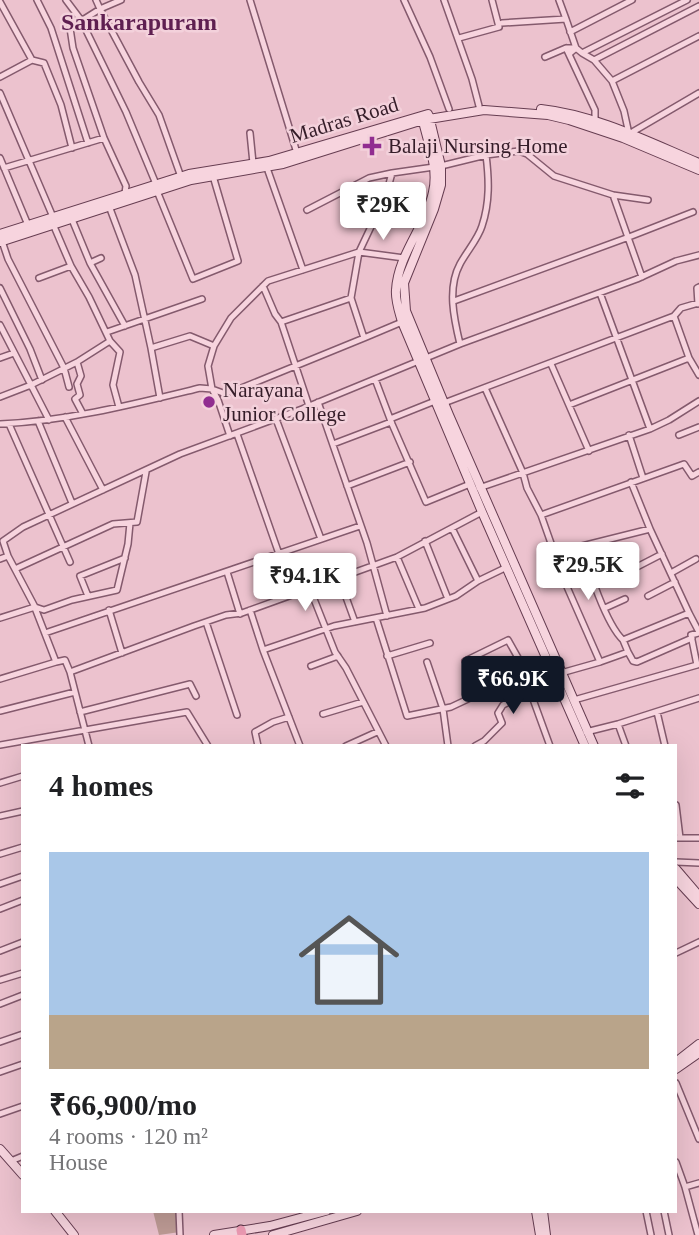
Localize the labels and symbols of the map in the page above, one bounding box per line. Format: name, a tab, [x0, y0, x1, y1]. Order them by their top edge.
district label: Sankarapuram	[61, 9, 217, 35]
street label: Madras Road	[287, 92, 402, 148]
place label: Balaji Nursing Home	[388, 134, 568, 158]
marker: Balaji Nursing Home	[362, 136, 382, 156]
pin: ₹29K	[342, 182, 424, 242]
place label: Narayana Junior College	[223, 378, 346, 426]
marker: Narayana Junior College	[201, 394, 217, 410]
pin: ₹29.5K	[531, 542, 645, 602]
pin: ₹94.1K	[248, 554, 362, 613]
pin: ₹66.9K	[456, 656, 570, 716]

